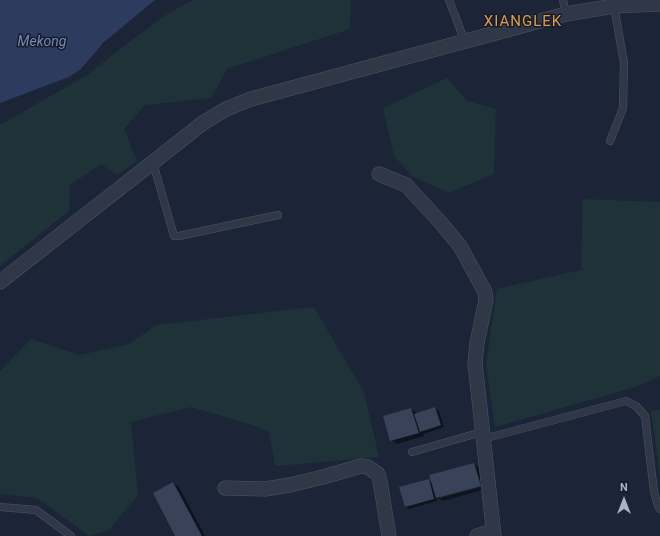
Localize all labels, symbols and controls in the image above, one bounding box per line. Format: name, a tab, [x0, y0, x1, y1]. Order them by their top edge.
district label: XIANGLEK	[484, 13, 562, 31]
water label: Mekong	[18, 34, 66, 50]
north arrow	[604, 480, 644, 520]
text: N	[620, 481, 628, 494]

